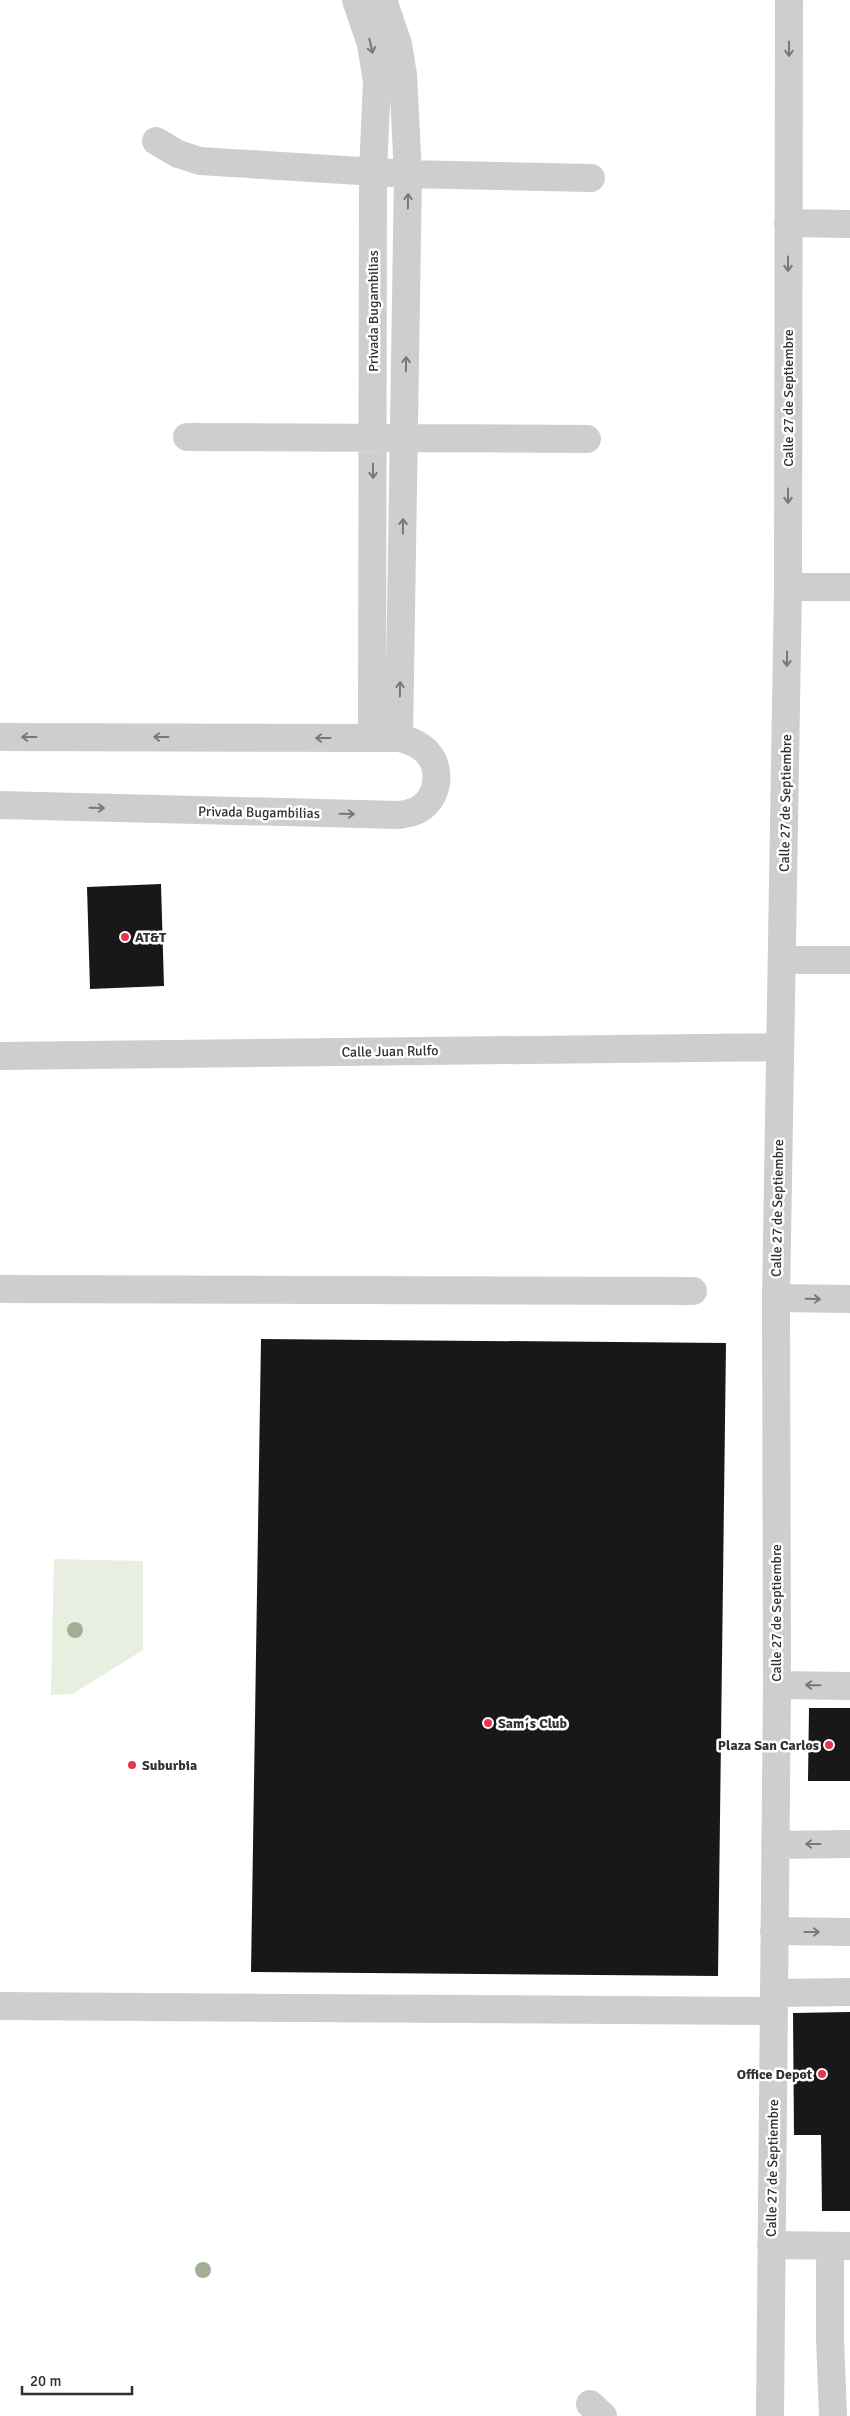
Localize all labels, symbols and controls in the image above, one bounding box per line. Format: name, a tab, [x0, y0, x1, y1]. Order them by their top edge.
one-way arrow	[366, 38, 376, 54]
one-way arrow	[784, 40, 794, 56]
one-way arrow	[403, 194, 413, 210]
street label: Privada Bugambilias	[365, 250, 382, 372]
one-way arrow	[783, 255, 793, 271]
street label: Calle 27 de Septiembre	[780, 329, 797, 467]
one-way arrow	[401, 356, 411, 372]
one-way arrow	[368, 462, 378, 478]
one-way arrow	[783, 488, 793, 504]
one-way arrow	[398, 519, 408, 535]
one-way arrow	[782, 650, 792, 666]
one-way arrow	[395, 681, 405, 698]
one-way arrow	[22, 732, 38, 742]
one-way arrow	[153, 732, 169, 742]
one-way arrow	[315, 733, 332, 743]
street label: Calle 27 de Septiembre	[776, 734, 795, 872]
one-way arrow	[88, 803, 105, 813]
street label: Privada Bugambilias	[198, 803, 320, 822]
one-way arrow	[338, 809, 355, 819]
place label: AT&T	[135, 929, 167, 946]
marker: AT&T	[119, 931, 131, 943]
street label: Calle Juan Rulfo	[341, 1042, 439, 1061]
street label: Calle 27 de Septiembre	[768, 1139, 787, 1277]
one-way arrow	[804, 1294, 821, 1304]
street label: Calle 27 de Septiembre	[768, 1544, 785, 1682]
one-way arrow	[806, 1680, 822, 1690]
place label: Sam´s Club	[498, 1715, 568, 1732]
marker: Sam´s Club	[482, 1717, 494, 1729]
place label: Plaza San Carlos	[718, 1737, 819, 1754]
marker: Plaza San Carlos	[823, 1739, 835, 1751]
place label: Suburbia	[142, 1757, 197, 1774]
marker: Suburbia	[126, 1759, 138, 1771]
one-way arrow	[805, 1840, 821, 1849]
one-way arrow	[804, 1927, 820, 1937]
place label: Office Depot	[737, 2066, 813, 2083]
marker: Office Depot	[816, 2068, 828, 2080]
street label: Calle 27 de Septiembre	[763, 2099, 782, 2237]
scale bar	[22, 2364, 132, 2396]
text: 20 m	[30, 2372, 61, 2390]

